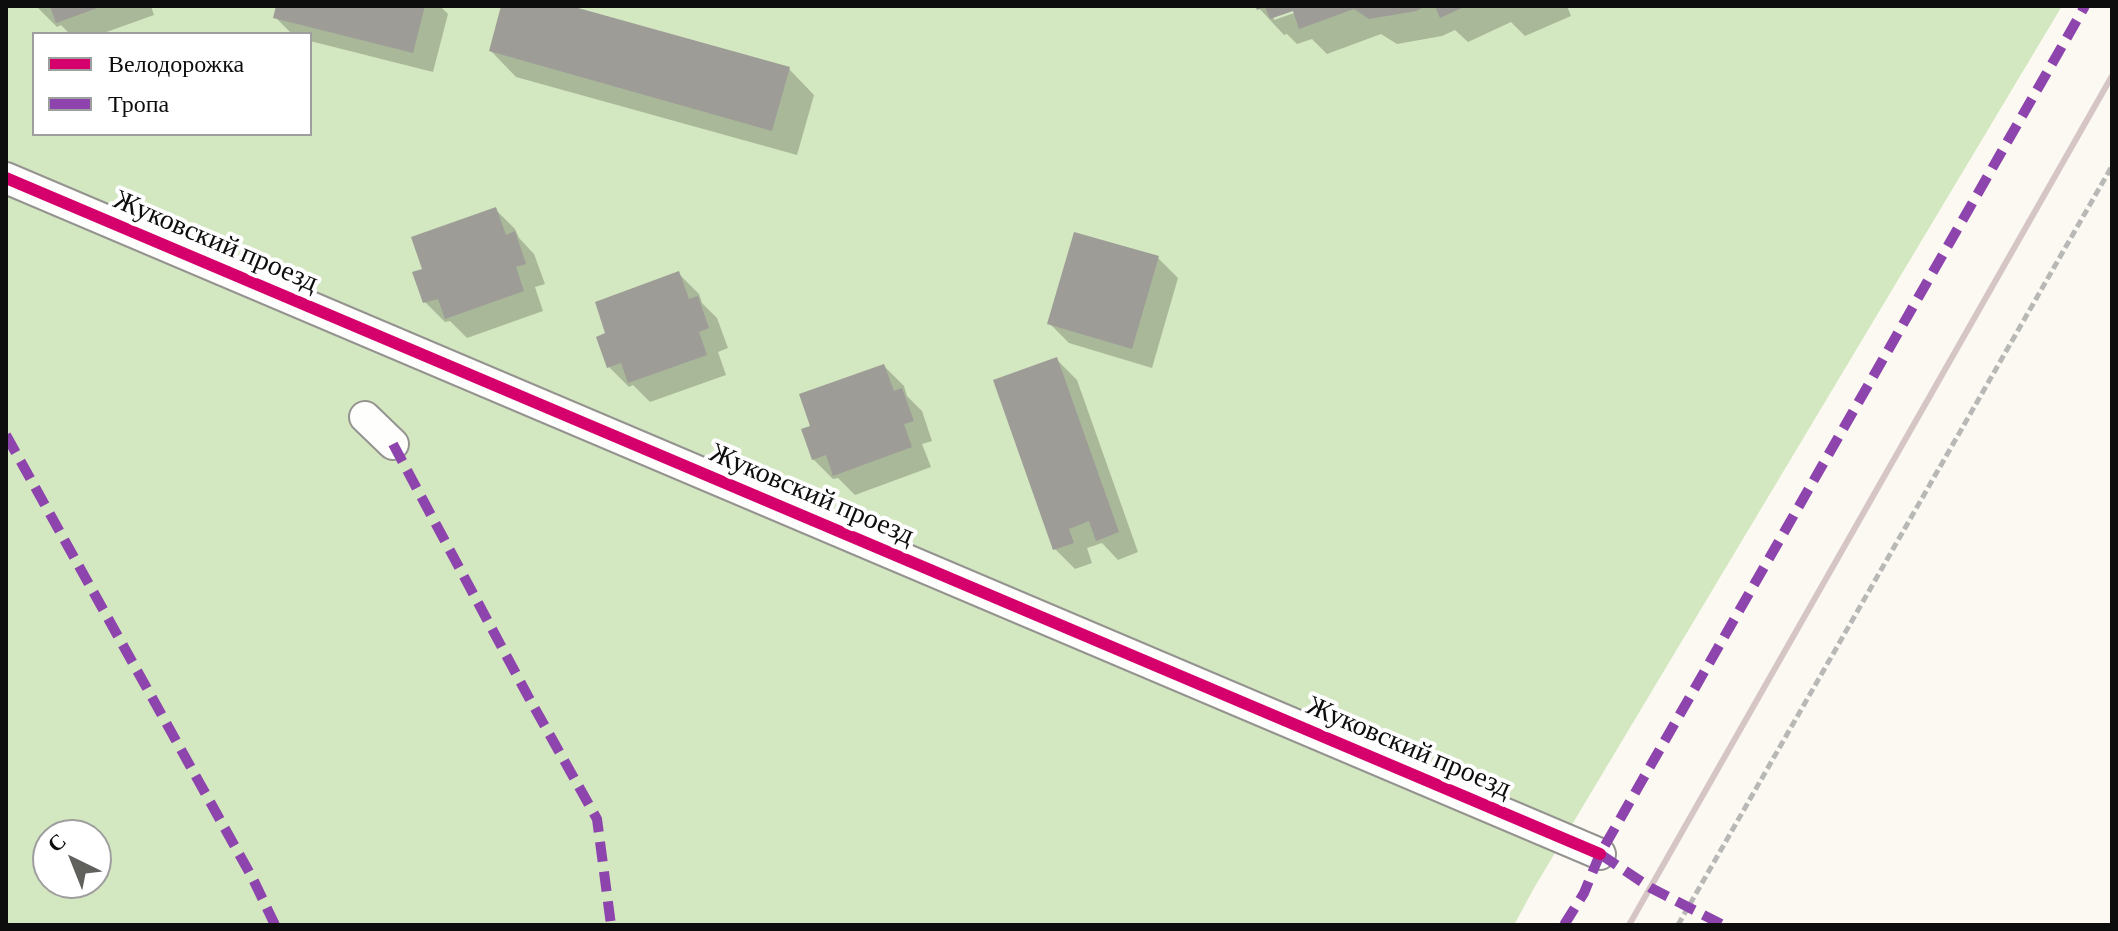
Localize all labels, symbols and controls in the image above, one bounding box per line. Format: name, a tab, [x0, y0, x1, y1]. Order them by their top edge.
legend	[32, 32, 312, 136]
text: Велодорожка	[108, 50, 244, 77]
text: Тропа	[108, 90, 169, 117]
street label: Жуковский проезд	[109, 183, 323, 299]
street label: Жуковский проезд	[705, 436, 919, 552]
street label: Жуковский проезд	[1302, 689, 1516, 805]
north arrow	[32, 819, 112, 899]
text: С	[42, 828, 71, 857]

